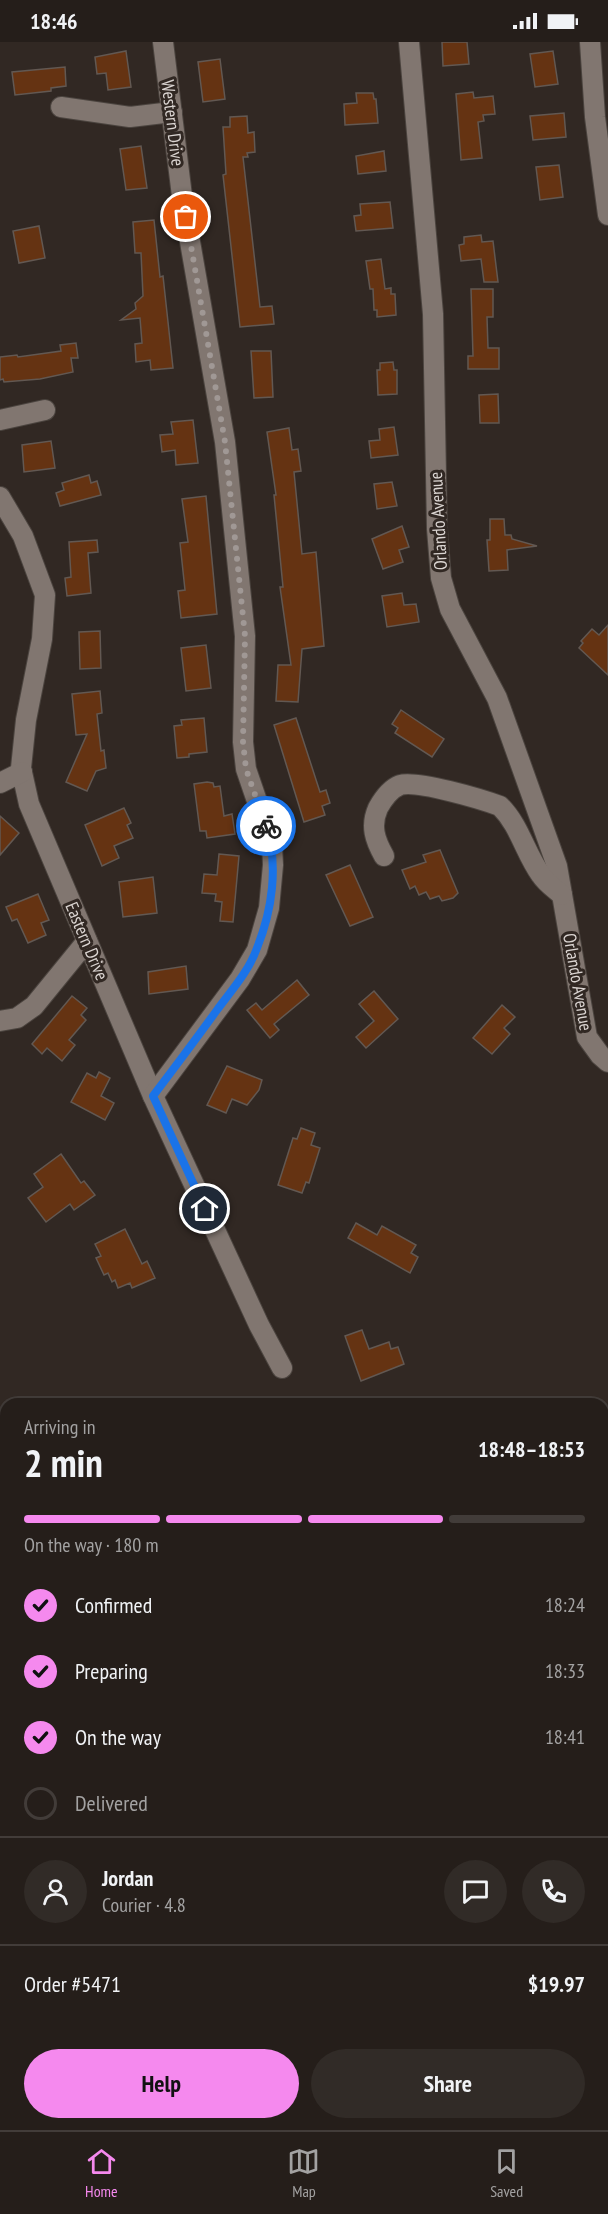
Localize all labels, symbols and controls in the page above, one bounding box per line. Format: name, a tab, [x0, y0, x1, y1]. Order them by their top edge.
text: 18:46	[30, 7, 78, 35]
street label: Western Drive	[156, 79, 190, 167]
pin	[160, 191, 211, 242]
icon: bag	[169, 200, 202, 233]
street label: Orlando Avenue	[424, 471, 452, 571]
courier	[236, 796, 296, 856]
icon: bike	[250, 810, 283, 843]
street label: Eastern Drive	[60, 898, 114, 984]
street label: Orlando Avenue	[558, 931, 598, 1033]
pin	[179, 1183, 230, 1234]
icon: home	[188, 1192, 221, 1225]
text: Arriving in	[24, 1414, 96, 1440]
text: 18:48–18:53	[478, 1435, 585, 1463]
text: 2 min	[24, 1437, 103, 1488]
text: On the way · 180 m	[24, 1532, 159, 1558]
icon: check	[24, 1589, 57, 1622]
text: Confirmed	[75, 1591, 152, 1619]
text: 18:24	[545, 1592, 585, 1618]
icon: check	[24, 1655, 57, 1688]
text: Preparing	[75, 1657, 148, 1685]
text: 18:33	[545, 1658, 585, 1684]
icon: check	[24, 1721, 57, 1754]
text: On the way	[75, 1723, 161, 1751]
text: 18:41	[545, 1724, 585, 1750]
text: Delivered	[75, 1789, 148, 1817]
button: person	[24, 1860, 87, 1923]
button: chat	[444, 1860, 507, 1923]
button: phone	[522, 1860, 585, 1923]
text: Jordan	[102, 1864, 153, 1892]
text: Courier · 4.8	[102, 1892, 186, 1918]
text: Order #5471	[24, 1970, 121, 1998]
text: $19.97	[528, 1970, 585, 1998]
button: Help	[24, 2049, 299, 2118]
button: Share	[311, 2049, 585, 2118]
tab: Home	[85, 2145, 118, 2201]
tab: Map	[287, 2145, 320, 2201]
tab: Saved	[490, 2145, 523, 2201]

